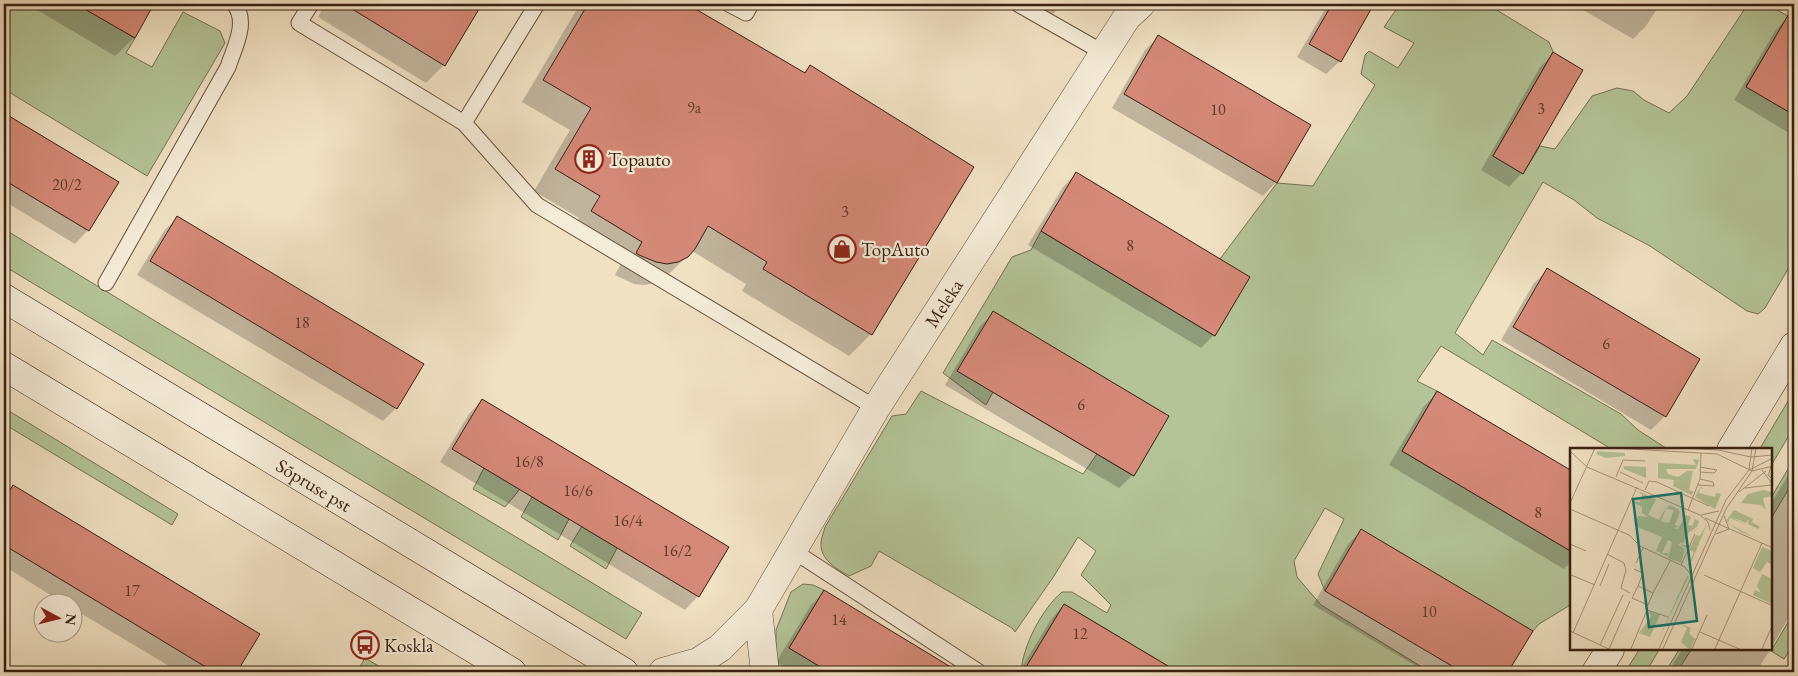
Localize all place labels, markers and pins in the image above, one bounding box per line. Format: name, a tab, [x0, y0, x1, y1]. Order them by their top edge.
building icon: Topauto	[574, 144, 604, 174]
place label: Topauto	[608, 147, 671, 172]
shop icon: TopAuto	[827, 234, 857, 264]
place label: TopAuto	[861, 237, 930, 262]
bus stop icon: Koskla	[350, 630, 380, 660]
place label: Koskla	[384, 633, 434, 658]

